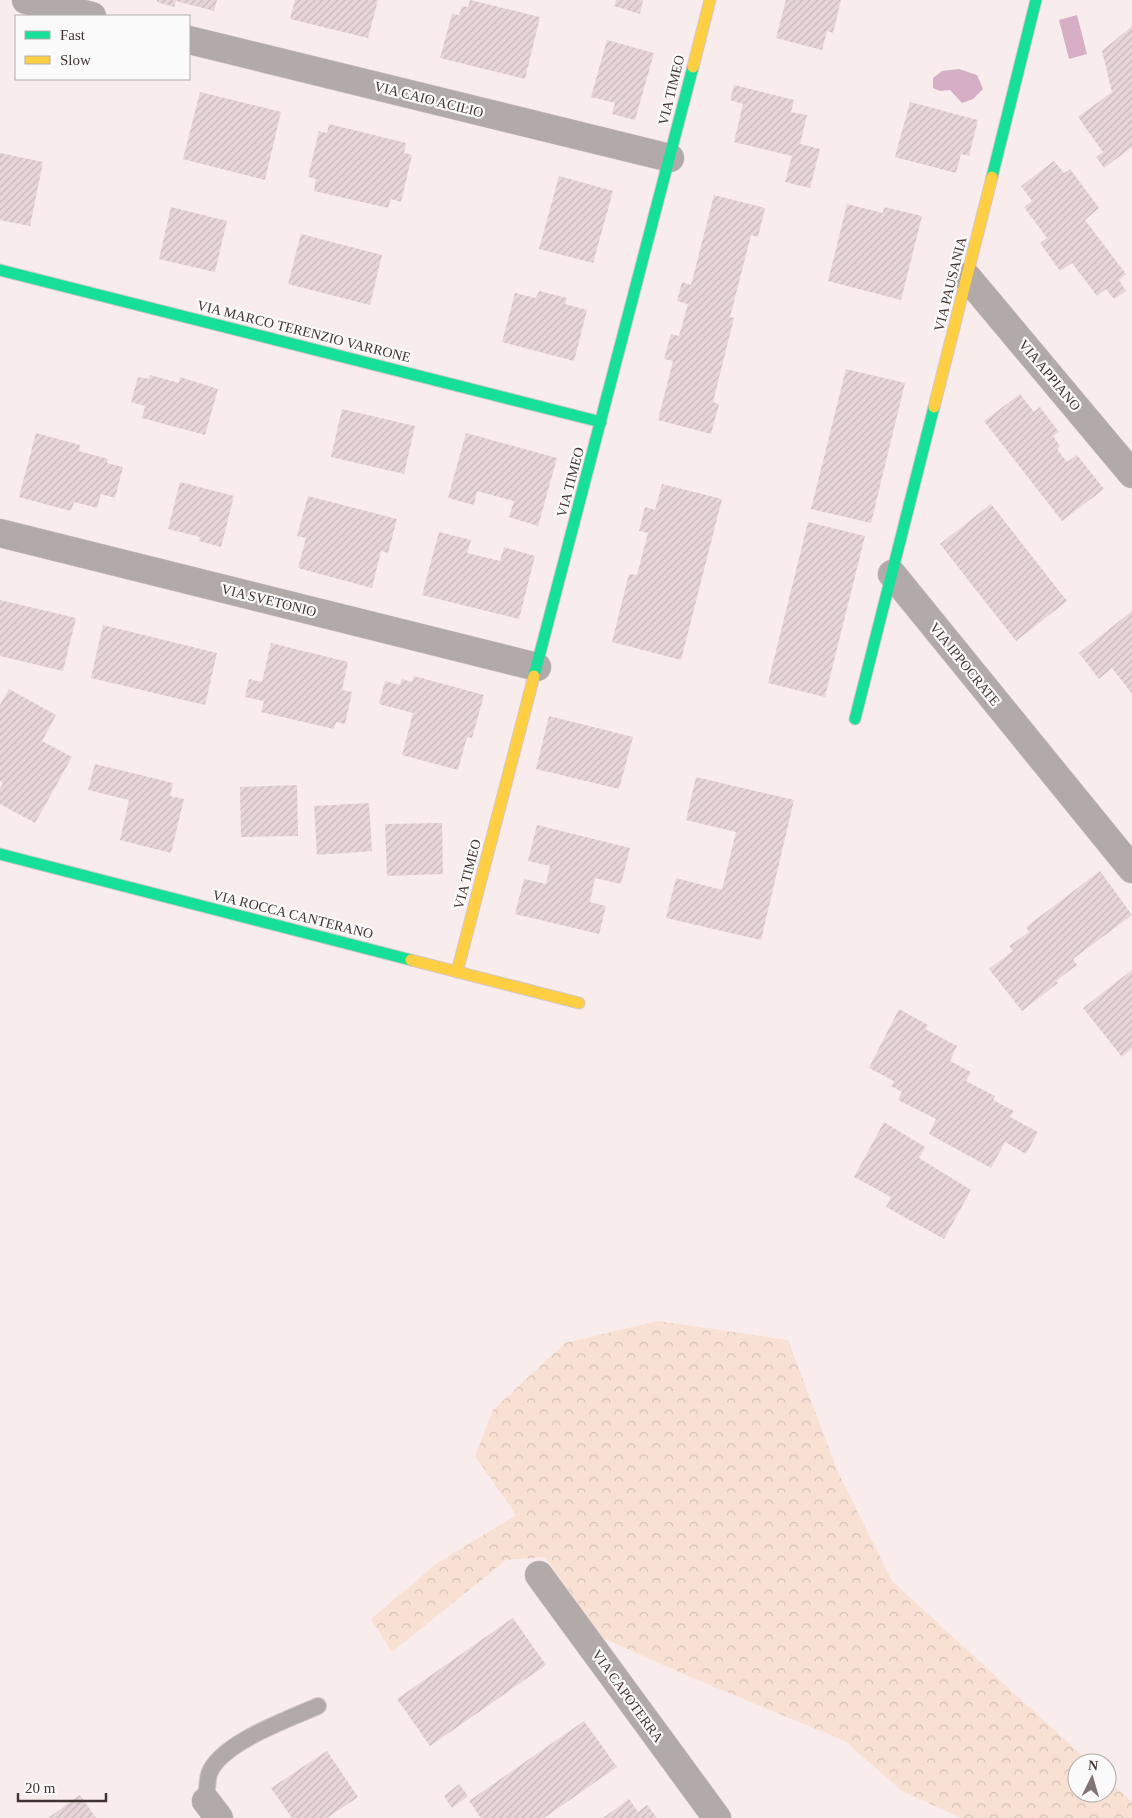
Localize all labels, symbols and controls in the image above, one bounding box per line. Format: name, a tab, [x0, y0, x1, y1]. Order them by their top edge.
legend	[15, 15, 190, 80]
text: Fast	[60, 27, 86, 43]
text: Slow	[60, 52, 91, 68]
street label: VIA TIMEO	[656, 54, 687, 127]
street label: VIA CAIO ACILIO	[373, 79, 485, 120]
street label: VIA PAUSANIA	[931, 234, 970, 333]
street label: VIA MARCO TERENZIO VARRONE	[195, 298, 412, 365]
street label: VIA APPIANO	[1016, 337, 1083, 414]
street label: VIA TIMEO	[554, 446, 587, 519]
street label: VIA SVETONIO	[220, 581, 318, 620]
street label: VIA IPPOCRATE	[927, 620, 1003, 709]
street label: VIA TIMEO	[451, 838, 484, 911]
street label: VIA ROCCA CANTERANO	[211, 887, 375, 942]
street label: VIA CAPOTERRA	[589, 1647, 667, 1746]
north arrow	[1067, 1753, 1117, 1803]
text: N	[1087, 1758, 1099, 1773]
scale bar	[18, 1770, 105, 1802]
text: 20 m	[25, 1780, 56, 1796]

